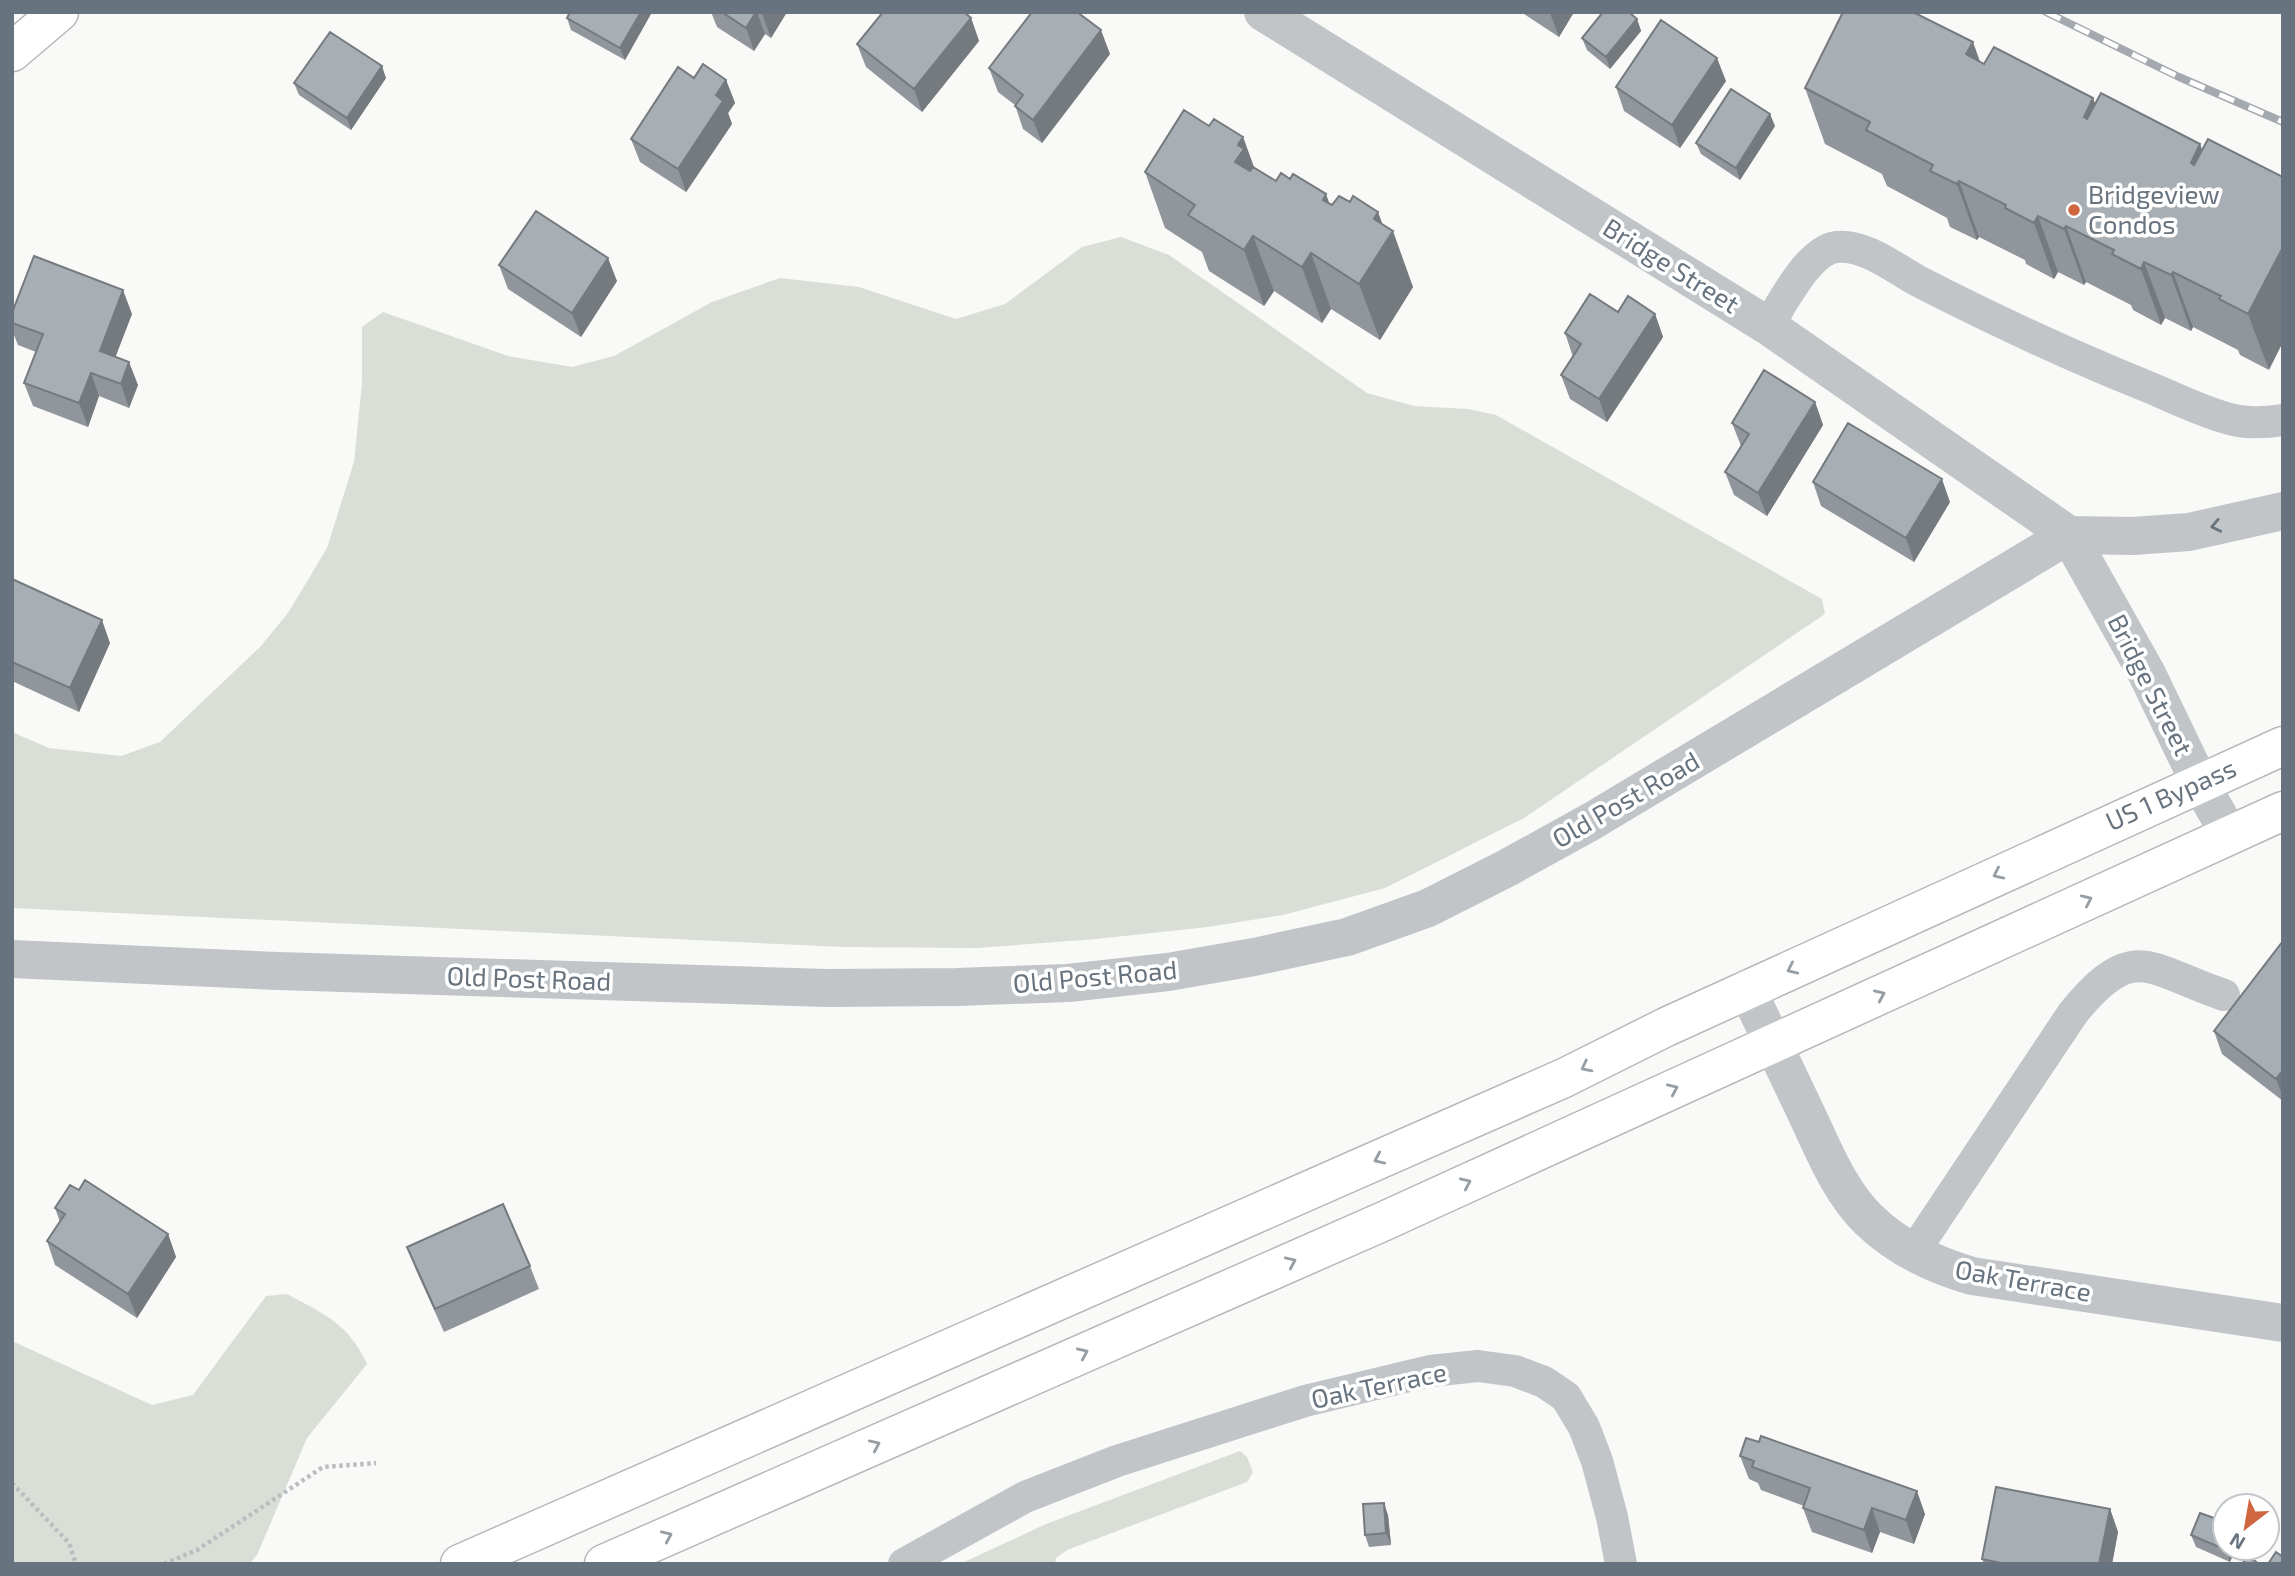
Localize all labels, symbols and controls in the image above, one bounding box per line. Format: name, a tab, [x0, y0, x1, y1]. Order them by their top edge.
place label: Bridgeview Condos	[2088, 178, 2220, 239]
marker: Bridgeview Condos	[2066, 202, 2082, 218]
street label: Bridge Street	[1598, 211, 1746, 319]
one-way arrow	[2210, 517, 2222, 532]
street label: Bridge Street	[2102, 609, 2200, 760]
street label: Old Post Road	[1546, 744, 1704, 853]
street label: US 1 Bypass	[2100, 751, 2240, 836]
one-way arrow	[1993, 866, 2005, 880]
one-way arrow	[2080, 894, 2092, 908]
street label: Old Post Road	[1012, 953, 1178, 998]
street label: Old Post Road	[446, 959, 612, 996]
one-way arrow	[1786, 961, 1799, 975]
one-way arrow	[1873, 989, 1885, 1003]
one-way arrow	[1581, 1058, 1593, 1072]
one-way arrow	[1666, 1083, 1678, 1097]
one-way arrow	[1373, 1151, 1386, 1165]
one-way arrow	[1459, 1177, 1471, 1191]
street label: Oak Terrace	[1953, 1252, 2094, 1307]
one-way arrow	[1284, 1256, 1297, 1270]
one-way arrow	[1076, 1347, 1088, 1361]
street label: Oak Terrace	[1308, 1355, 1449, 1414]
one-way arrow	[868, 1439, 880, 1453]
north arrow	[2211, 1492, 2281, 1562]
text: N	[2225, 1529, 2249, 1555]
one-way arrow	[659, 1530, 672, 1544]

